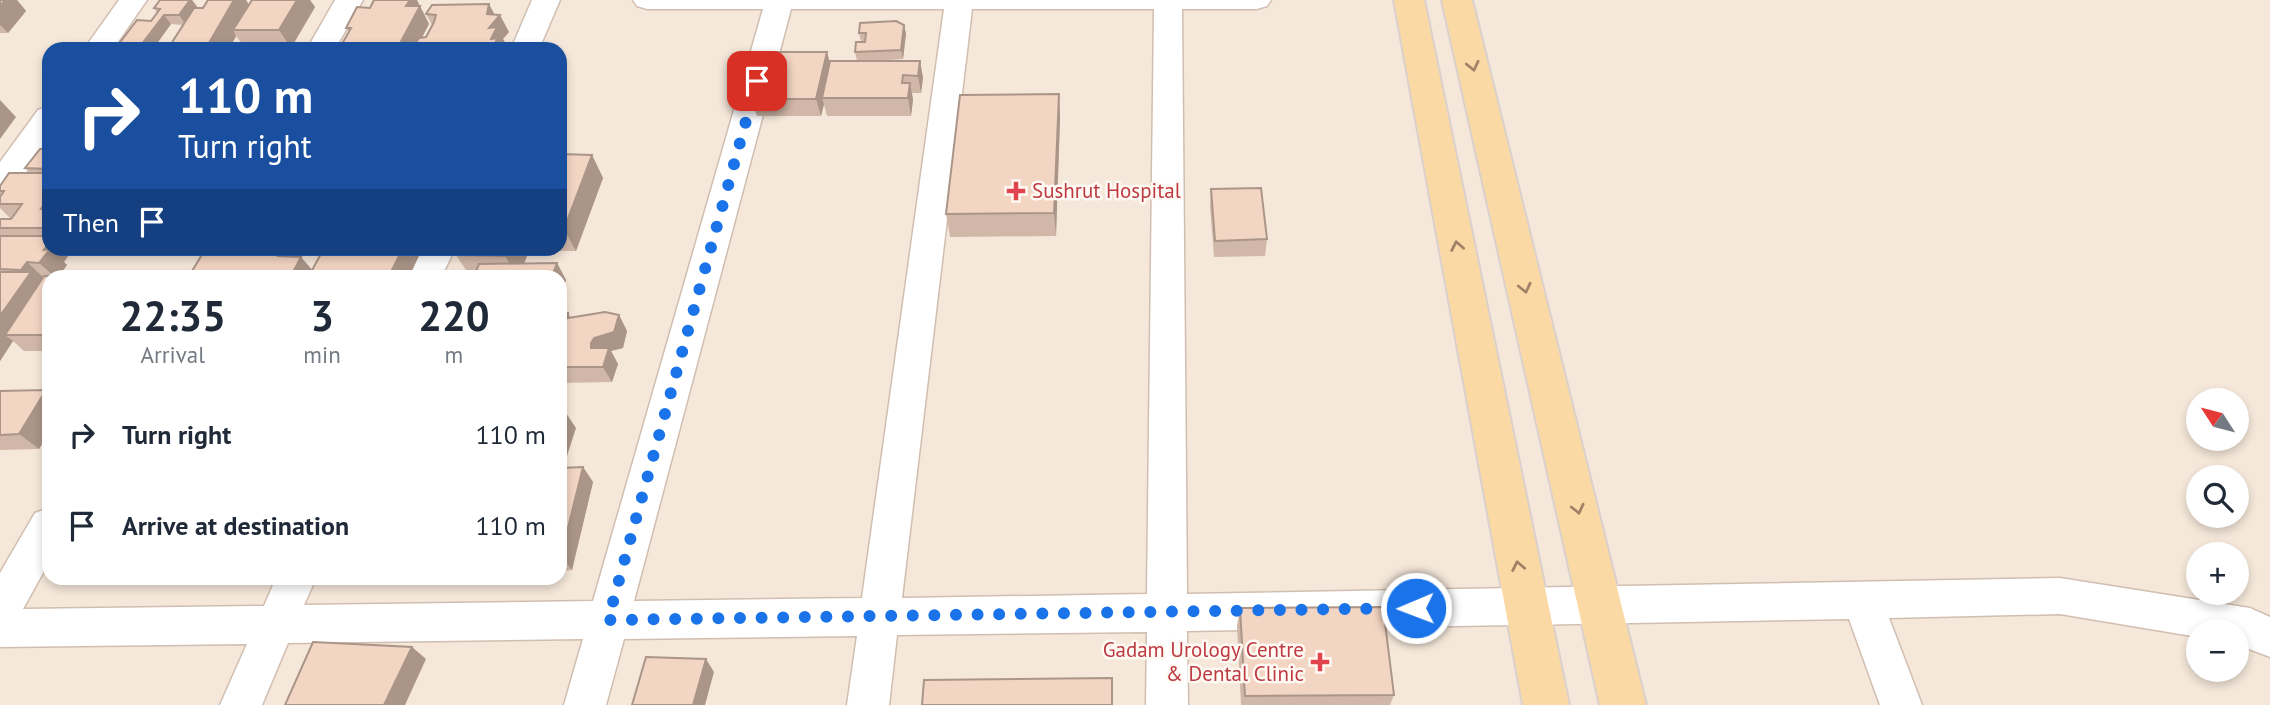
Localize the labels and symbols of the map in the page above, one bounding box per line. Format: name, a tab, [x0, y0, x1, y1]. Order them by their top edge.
pin	[727, 51, 787, 111]
one-way arrow	[1465, 60, 1479, 72]
place label: Sushrut Hospital	[1032, 177, 1181, 204]
marker: Sushrut Hospital	[1006, 181, 1026, 201]
one-way arrow	[1450, 240, 1465, 252]
one-way arrow	[1517, 282, 1531, 294]
north arrow	[2186, 388, 2249, 452]
one-way arrow	[1569, 503, 1584, 515]
one-way arrow	[1512, 560, 1527, 572]
position arrow	[1379, 571, 1453, 645]
place label: Gadam Urology Centre & Dental Clinic	[1103, 636, 1304, 687]
marker: Gadam Urology Centre & Dental Clinic	[1310, 652, 1330, 672]

